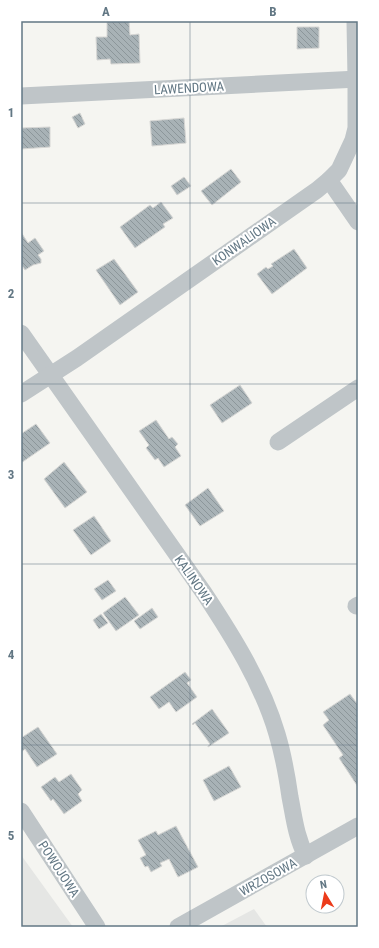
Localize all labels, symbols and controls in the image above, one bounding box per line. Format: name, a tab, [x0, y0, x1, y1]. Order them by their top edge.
text: A	[102, 4, 110, 19]
text: B	[269, 4, 277, 19]
street label: LAWENDOWA	[154, 79, 225, 97]
text: 1	[8, 105, 14, 120]
street label: KONWALIOWA	[209, 213, 279, 268]
text: 2	[8, 286, 15, 301]
text: 3	[8, 467, 14, 482]
street label: KALINOWA	[172, 552, 217, 608]
text: 4	[8, 647, 15, 662]
text: 5	[8, 828, 15, 843]
street label: POWOJOWA	[35, 838, 83, 900]
street label: WRZOSOWA	[237, 855, 300, 899]
north arrow	[305, 874, 345, 914]
text: N	[319, 878, 328, 892]

